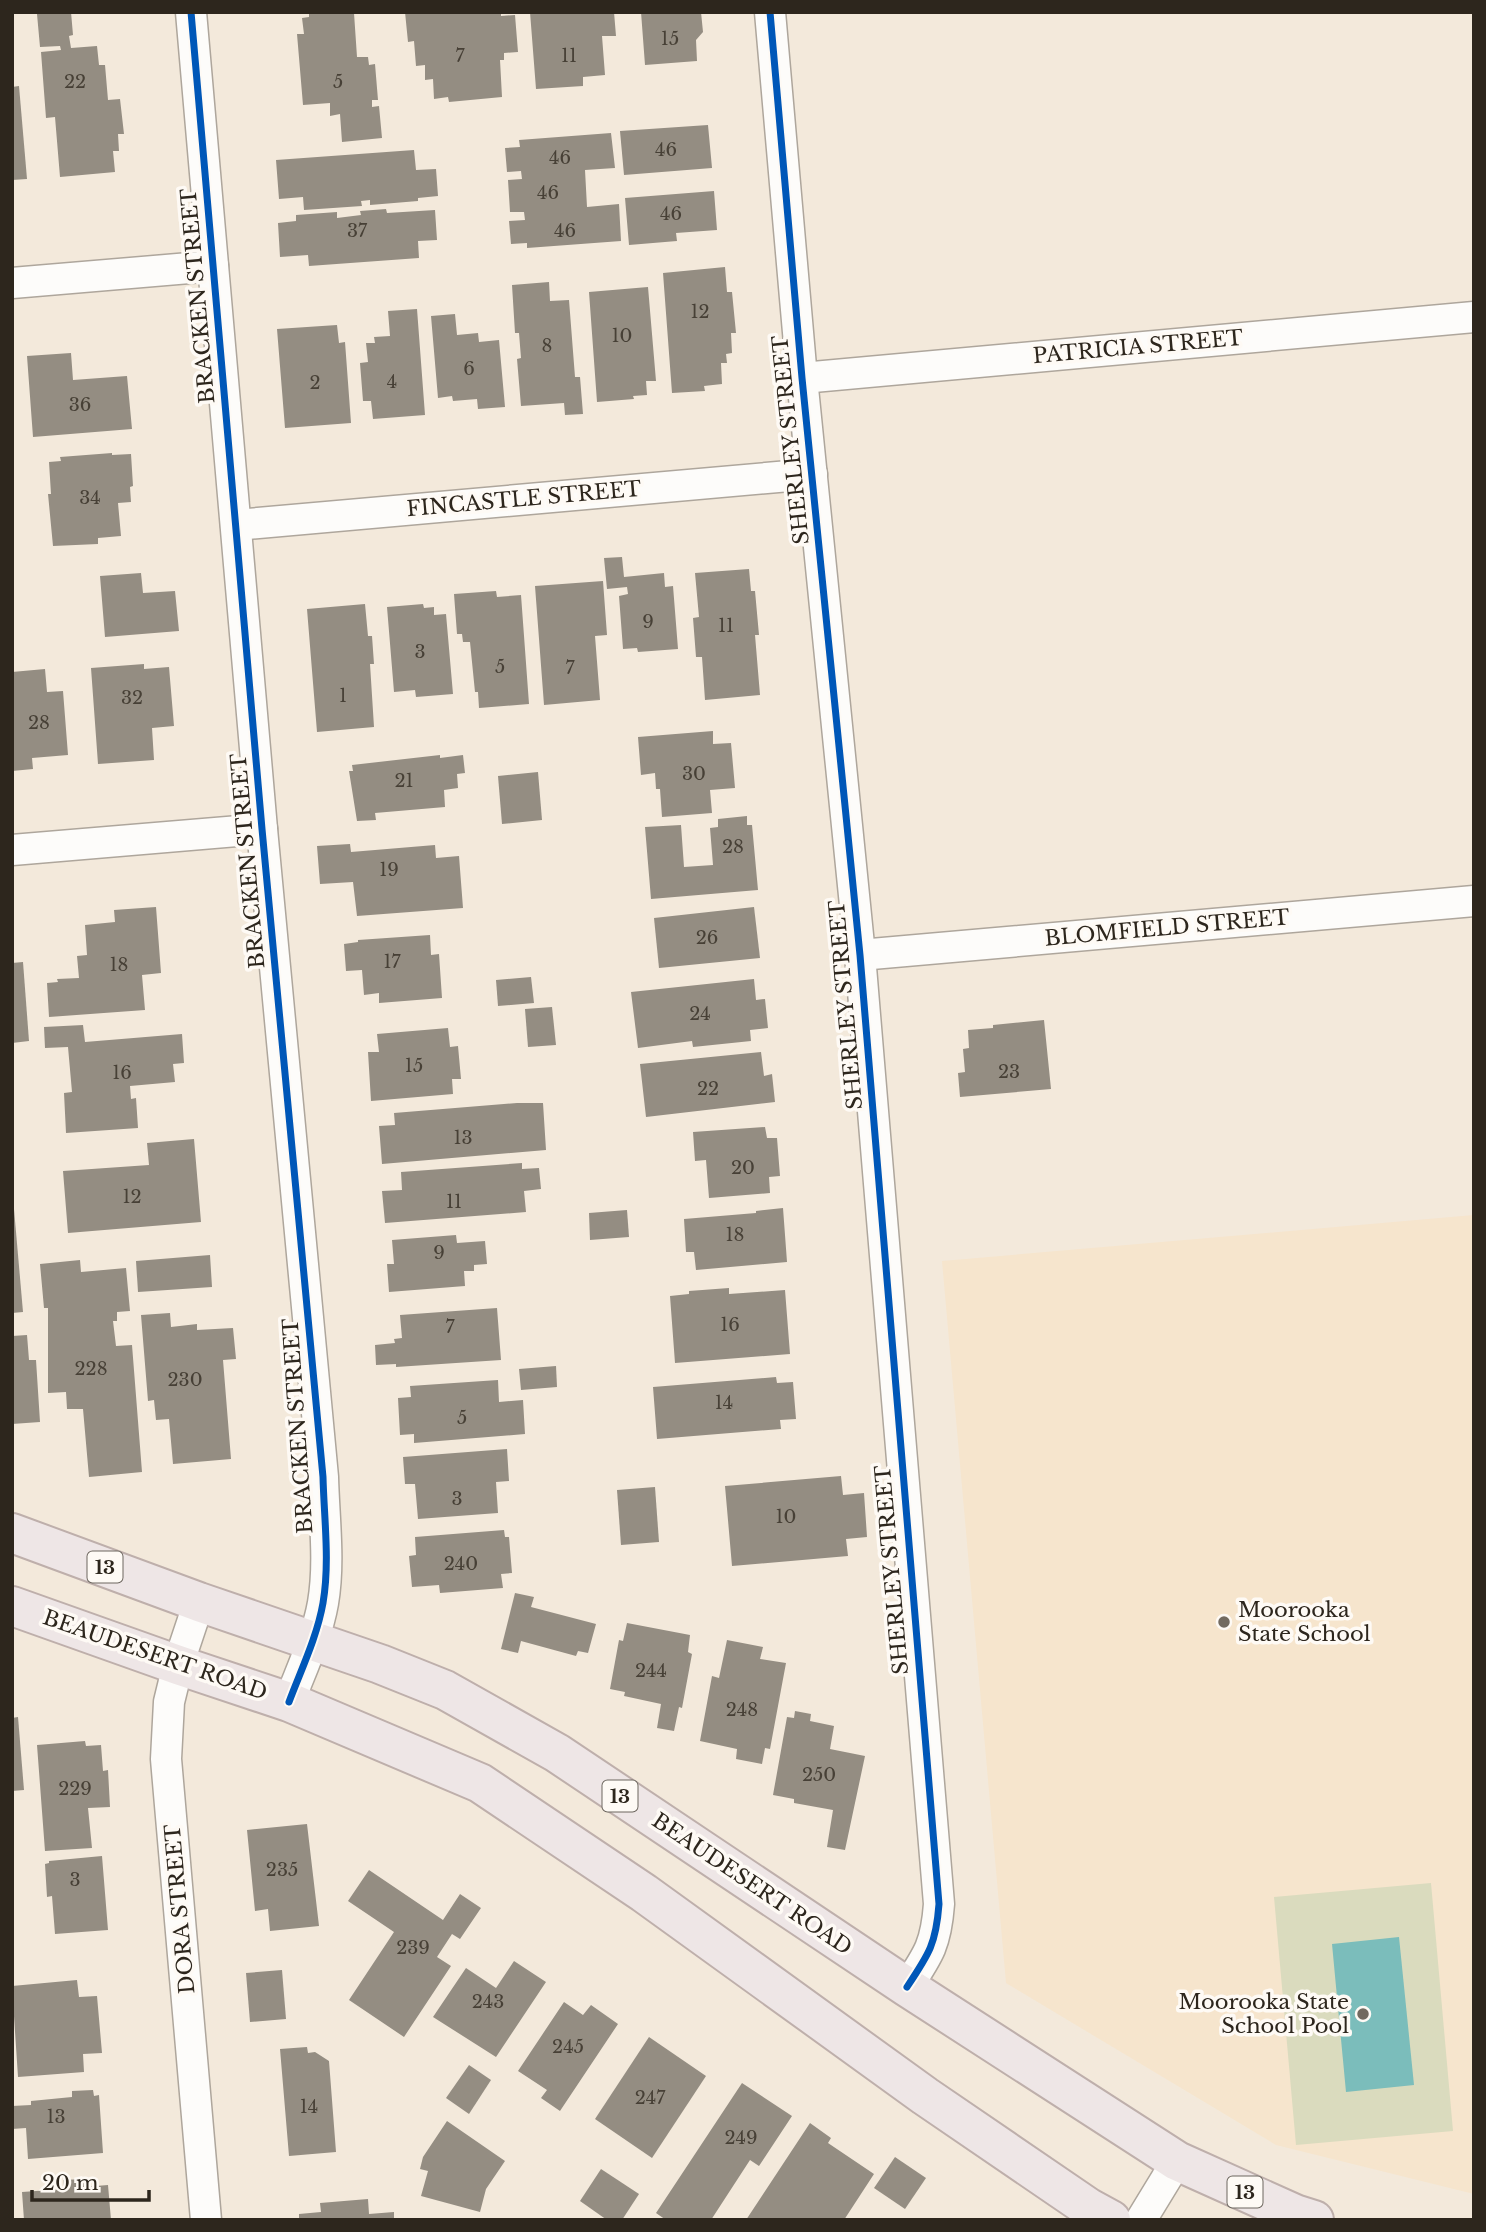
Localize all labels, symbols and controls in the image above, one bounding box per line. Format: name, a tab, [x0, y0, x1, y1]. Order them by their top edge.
house number: 15	[661, 28, 679, 50]
house number: 7	[455, 45, 465, 67]
house number: 11	[561, 45, 577, 67]
house number: 22	[64, 71, 86, 93]
house number: 5	[333, 71, 343, 93]
house number: 46	[655, 139, 677, 161]
house number: 46	[549, 147, 571, 169]
house number: 46	[537, 182, 559, 204]
street label: BRACKEN STREET	[176, 187, 220, 405]
house number: 46	[660, 203, 682, 225]
house number: 37	[347, 220, 368, 242]
house number: 46	[554, 220, 576, 242]
house number: 12	[690, 301, 710, 323]
house number: 10	[612, 325, 632, 347]
street label: PATRICIA STREET	[1032, 325, 1244, 369]
street label: SHERLEY STREET	[767, 334, 815, 546]
house number: 8	[542, 335, 552, 357]
house number: 6	[463, 358, 475, 380]
house number: 4	[387, 371, 397, 393]
house number: 2	[309, 372, 321, 394]
house number: 36	[69, 394, 91, 416]
street label: FINCASTLE STREET	[406, 476, 643, 522]
house number: 34	[79, 487, 101, 509]
house number: 9	[642, 611, 654, 633]
house number: 11	[718, 615, 734, 637]
house number: 3	[414, 641, 426, 663]
house number: 5	[495, 656, 505, 678]
house number: 7	[565, 657, 575, 679]
house number: 1	[339, 685, 347, 707]
house number: 32	[121, 687, 143, 709]
house number: 28	[28, 712, 50, 734]
street label: BRACKEN STREET	[226, 752, 270, 970]
house number: 30	[682, 763, 706, 785]
house number: 21	[394, 770, 414, 792]
house number: 28	[722, 836, 744, 858]
house number: 19	[379, 859, 399, 881]
street label: SHERLEY STREET	[824, 899, 868, 1111]
street label: BLOMFIELD STREET	[1043, 904, 1291, 952]
house number: 26	[696, 927, 718, 949]
house number: 17	[383, 951, 401, 973]
house number: 18	[110, 954, 128, 976]
house number: 24	[689, 1003, 711, 1025]
house number: 15	[405, 1055, 423, 1077]
house number: 23	[998, 1061, 1020, 1083]
house number: 16	[112, 1062, 132, 1084]
house number: 22	[697, 1078, 719, 1100]
house number: 13	[453, 1127, 473, 1149]
house number: 20	[731, 1157, 755, 1179]
house number: 12	[122, 1186, 142, 1208]
house number: 11	[446, 1191, 462, 1213]
house number: 18	[726, 1224, 744, 1246]
house number: 9	[433, 1242, 445, 1264]
house number: 16	[720, 1314, 740, 1336]
house number: 7	[445, 1316, 455, 1338]
street label: BRACKEN STREET	[277, 1317, 318, 1535]
house number: 228	[74, 1358, 108, 1380]
house number: 230	[167, 1369, 203, 1391]
house number: 14	[715, 1392, 733, 1414]
house number: 5	[457, 1407, 467, 1429]
street label: SHERLEY STREET	[870, 1464, 914, 1676]
house number: 3	[451, 1488, 463, 1510]
house number: 10	[776, 1506, 796, 1528]
road number: 13	[88, 1552, 122, 1582]
house number: 240	[444, 1553, 478, 1575]
place label: Moorooka State School	[1238, 1597, 1371, 1647]
street label: BEAUDESERT ROAD	[39, 1604, 271, 1706]
marker: Moorooka State School	[1216, 1614, 1232, 1630]
house number: 244	[635, 1660, 667, 1682]
house number: 248	[726, 1699, 758, 1721]
house number: 250	[802, 1764, 836, 1786]
house number: 229	[58, 1778, 92, 1800]
road number: 13	[602, 1780, 638, 1812]
street label: BEAUDESERT ROAD	[647, 1807, 857, 1961]
street label: DORA STREET	[160, 1823, 200, 1995]
house number: 235	[266, 1859, 298, 1881]
house number: 3	[69, 1869, 81, 1891]
house number: 239	[396, 1937, 430, 1959]
place label: Moorooka State School Pool	[1179, 1989, 1349, 2039]
house number: 243	[472, 1991, 504, 2013]
marker: Moorooka State School Pool	[1355, 2006, 1371, 2022]
house number: 245	[552, 2036, 584, 2058]
house number: 247	[635, 2087, 666, 2109]
house number: 14	[300, 2096, 318, 2118]
house number: 13	[46, 2106, 66, 2128]
house number: 249	[724, 2127, 758, 2149]
scale bar	[32, 2158, 149, 2202]
text: 20 m	[42, 2170, 99, 2196]
road number: 13	[1228, 2176, 1262, 2208]

